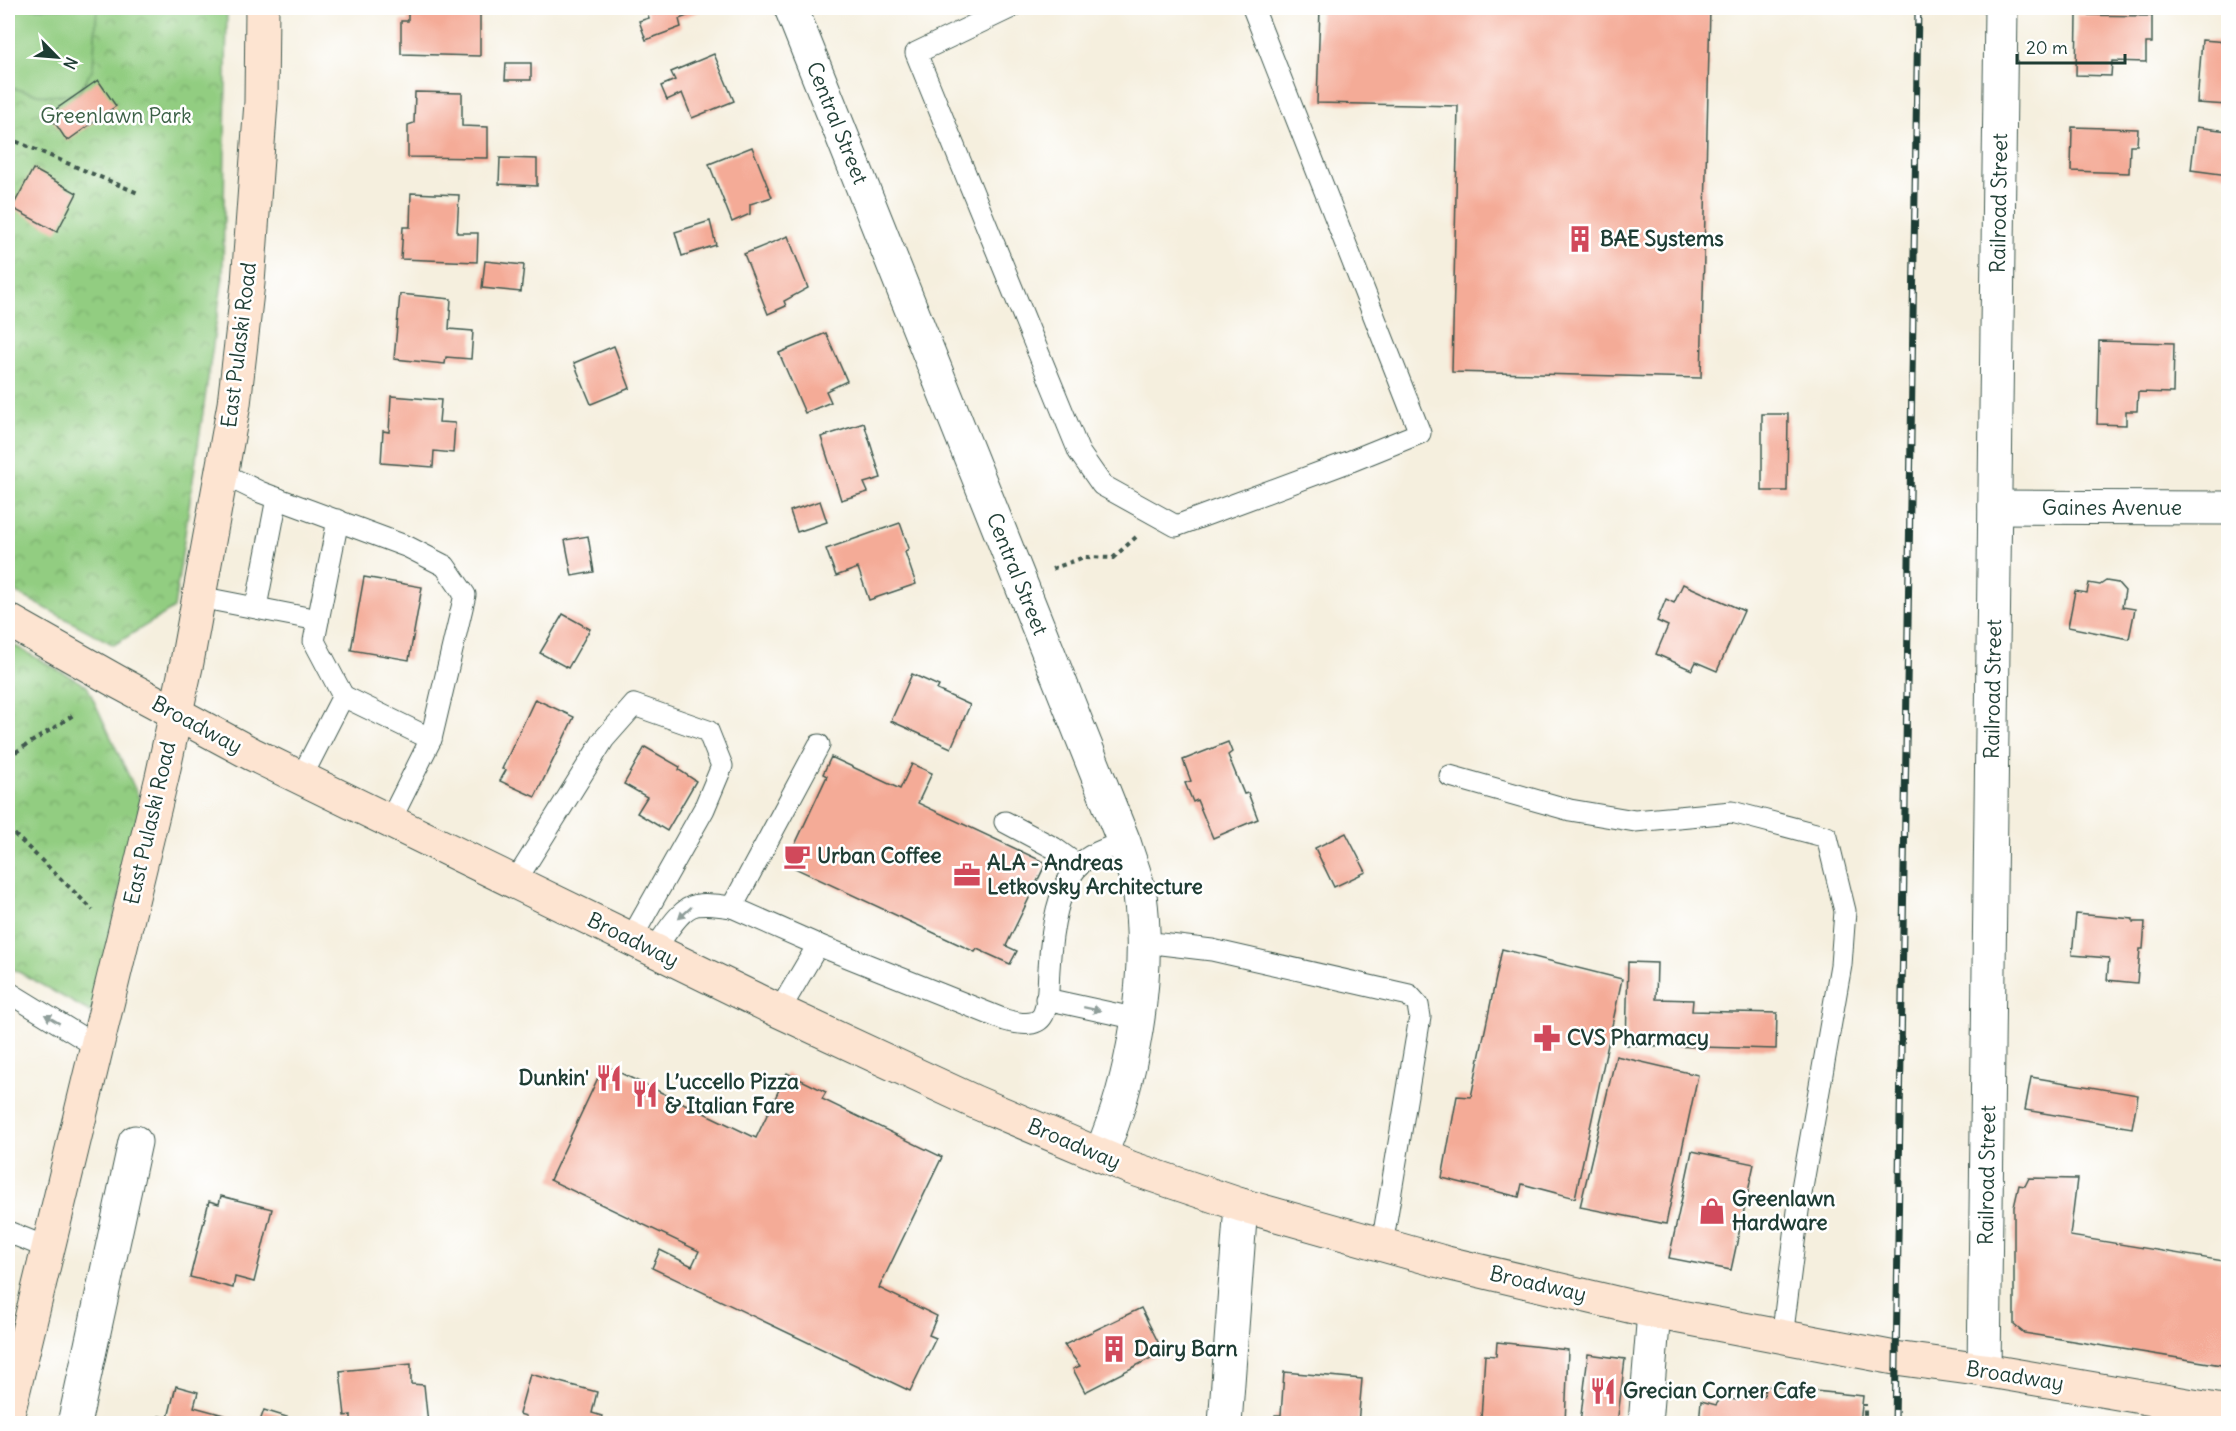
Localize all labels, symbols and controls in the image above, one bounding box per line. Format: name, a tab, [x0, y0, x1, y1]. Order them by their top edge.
north arrow	[27, 27, 87, 87]
scale bar	[2017, 27, 2125, 65]
text: 20 m	[2026, 36, 2068, 59]
text: N	[59, 54, 82, 73]
street label: Central Street	[801, 58, 874, 188]
park label: Greenlawn Park	[40, 102, 192, 129]
street label: Railroad Street	[1984, 133, 2013, 273]
building icon: BAE Systems	[1565, 224, 1595, 254]
place label: BAE Systems	[1600, 225, 1724, 252]
street label: East Pulaski Road	[215, 261, 262, 429]
street label: Gaines Avenue	[2042, 494, 2182, 521]
street label: Central Street	[981, 509, 1054, 639]
street label: Railroad Street	[1978, 619, 2007, 759]
street label: Broadway	[147, 690, 247, 760]
street label: East Pulaski Road	[118, 739, 181, 907]
cafe icon: Urban Coffee	[782, 841, 812, 871]
place label: Urban Coffee	[817, 842, 942, 869]
place label: ALA - Andreas Letkovsky Architecture	[987, 849, 1203, 900]
office icon: ALA - Andreas Letkovsky Architecture	[952, 860, 982, 890]
street label: Broadway	[583, 906, 683, 973]
one-way arrow	[678, 906, 693, 920]
one-way arrow	[1083, 1005, 1102, 1014]
one-way arrow	[44, 1014, 60, 1025]
pharmacy icon: CVS Pharmacy	[1532, 1023, 1562, 1053]
place label: CVS Pharmacy	[1567, 1024, 1709, 1051]
restaurant icon: Dunkin'	[594, 1063, 624, 1093]
place label: Dunkin'	[518, 1064, 589, 1091]
place label: L’uccello Pizza & Italian Fare	[665, 1068, 799, 1119]
restaurant icon: L’uccello Pizza & Italian Fare	[630, 1079, 660, 1109]
street label: Railroad Street	[1972, 1105, 2001, 1245]
street label: Broadway	[1024, 1112, 1125, 1175]
place label: Greenlawn Hardware	[1732, 1185, 1835, 1236]
shop icon: Greenlawn Hardware	[1697, 1196, 1727, 1226]
street label: Broadway	[1487, 1259, 1589, 1308]
building icon: Dairy Barn	[1099, 1334, 1129, 1364]
place label: Dairy Barn	[1134, 1335, 1238, 1362]
street label: Broadway	[1964, 1354, 2066, 1397]
restaurant icon: Grecian Corner Cafe	[1588, 1376, 1618, 1406]
place label: Grecian Corner Cafe	[1623, 1377, 1816, 1404]

